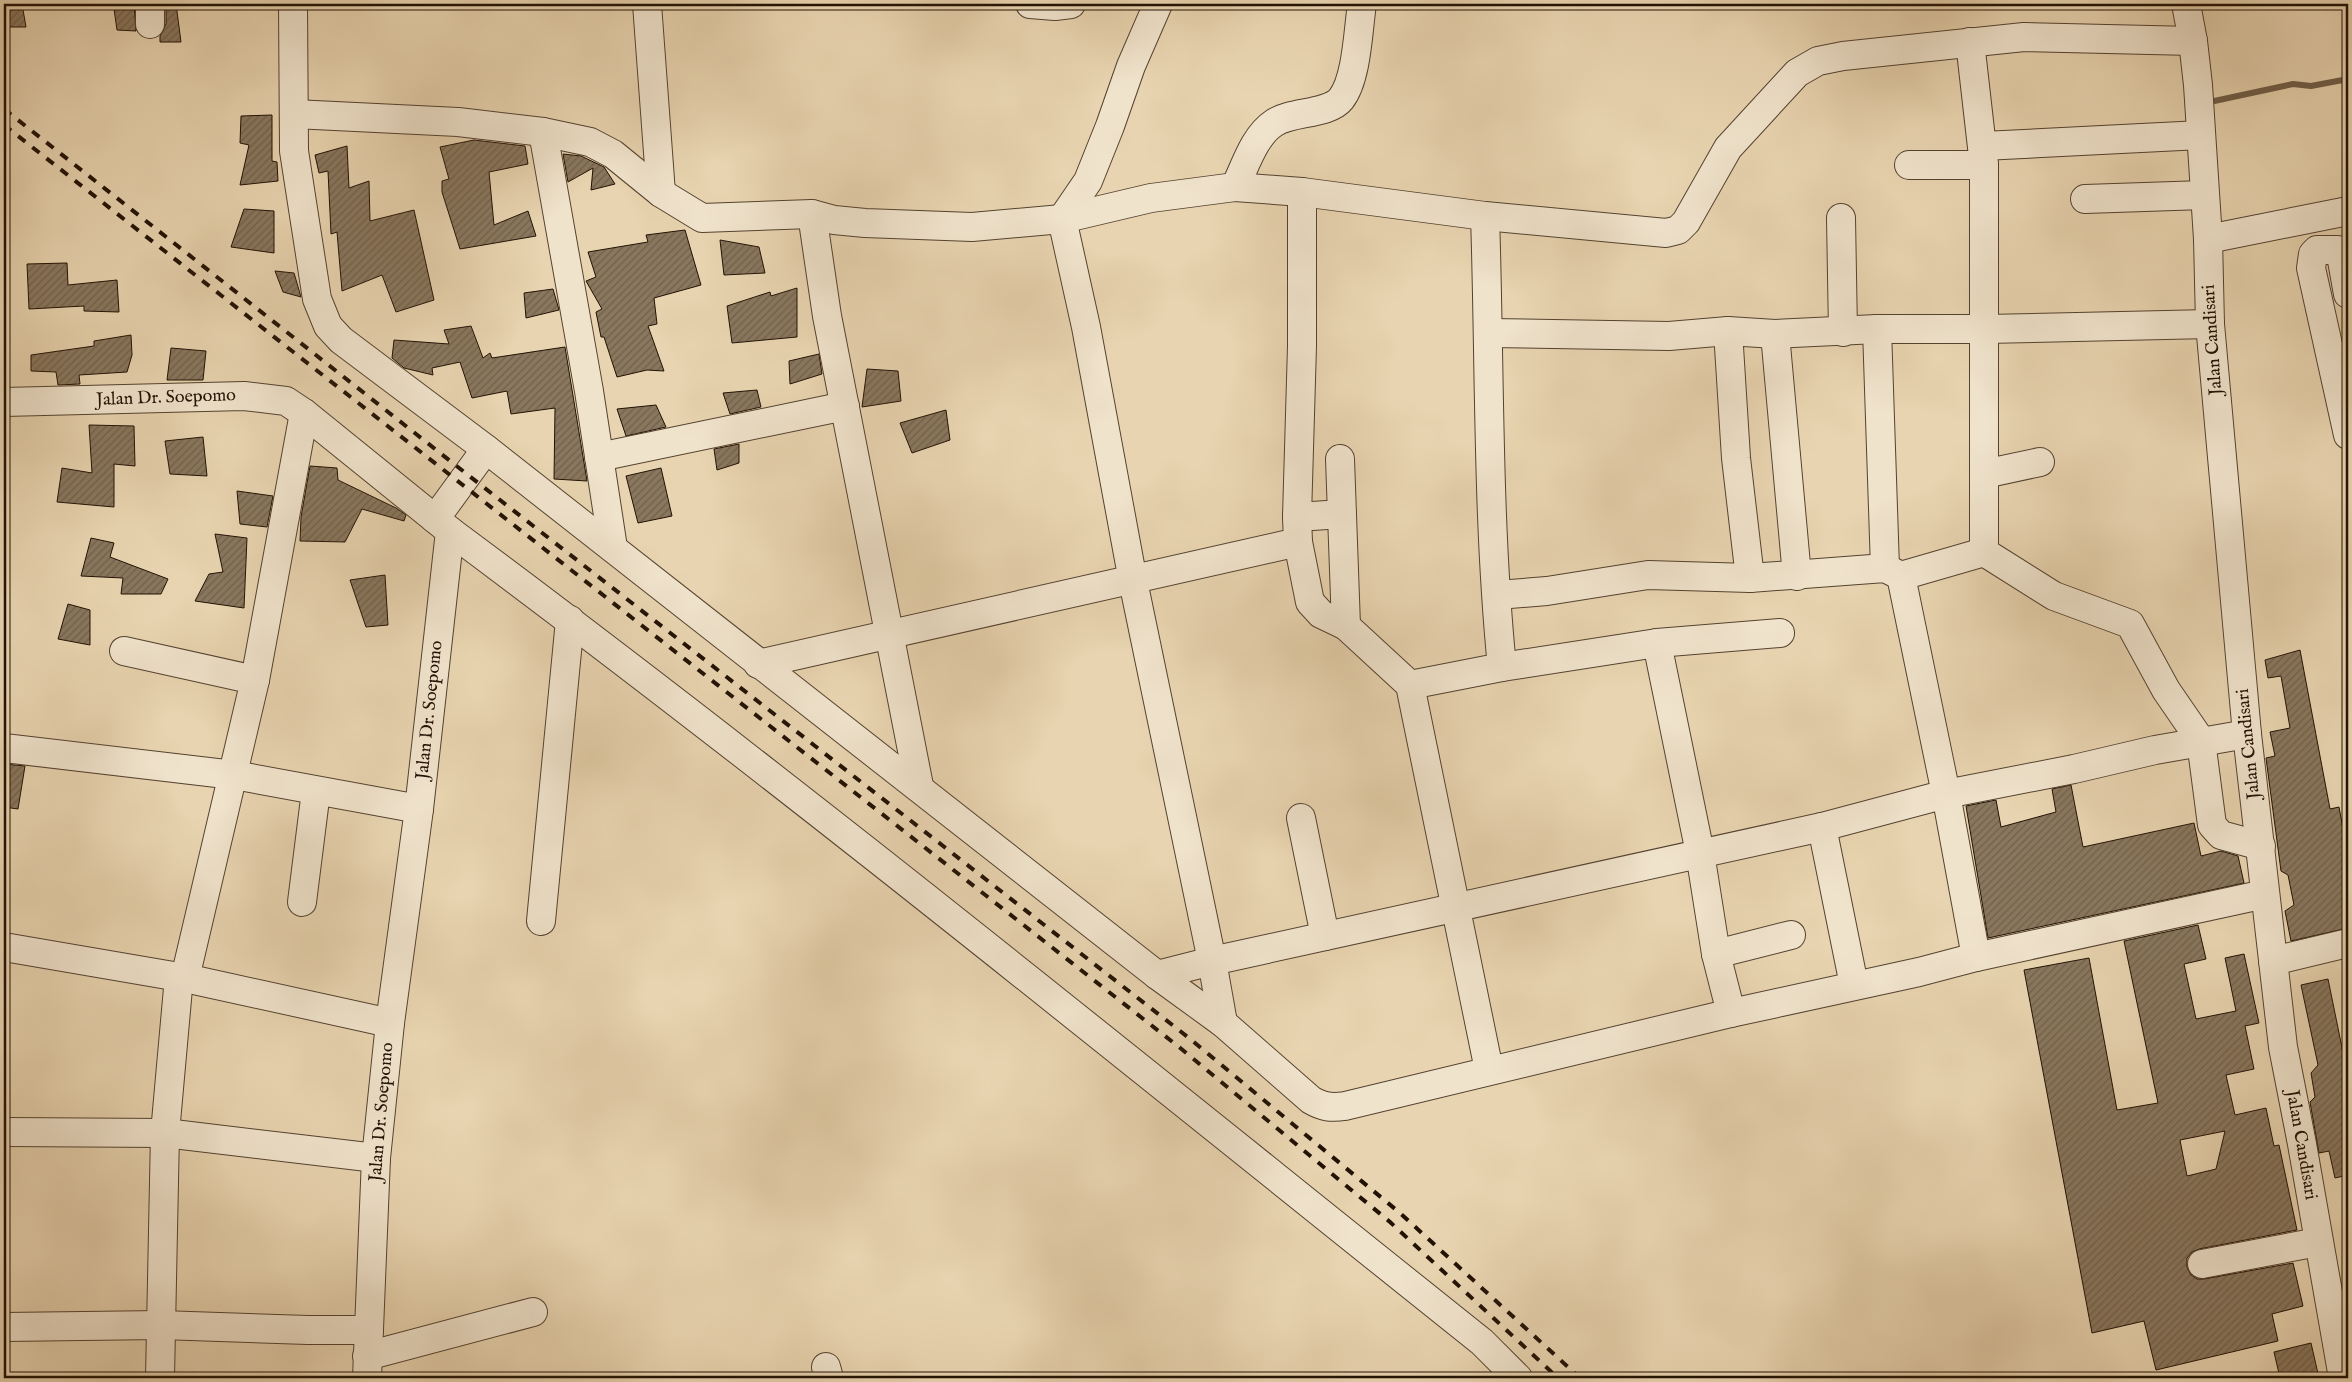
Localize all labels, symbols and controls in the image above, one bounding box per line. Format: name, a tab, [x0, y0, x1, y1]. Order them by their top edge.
street label: Jalan Candisari	[2198, 284, 2228, 398]
street label: Jalan Dr. Soepomo	[94, 384, 237, 412]
street label: Jalan Dr. Soepomo	[411, 639, 449, 783]
street label: Jalan Candisari	[2232, 687, 2266, 802]
street label: Jalan Dr. Soepomo	[364, 1041, 400, 1185]
street label: Jalan Candisari	[2280, 1086, 2322, 1202]

